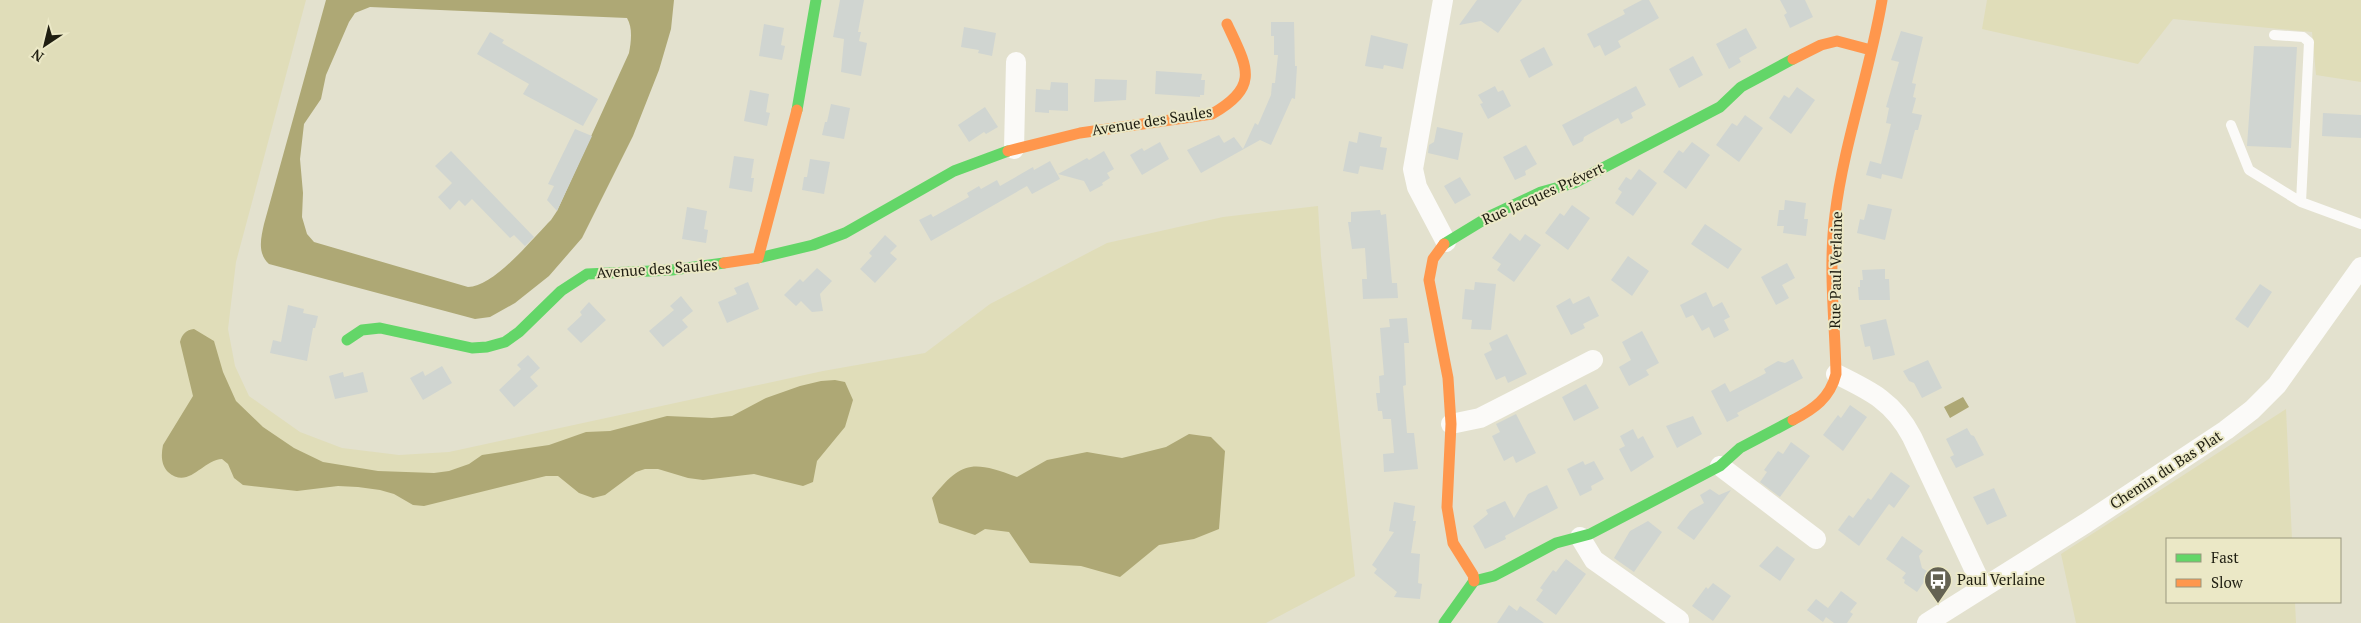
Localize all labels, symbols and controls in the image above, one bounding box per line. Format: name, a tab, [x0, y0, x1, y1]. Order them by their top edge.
north arrow	[20, 20, 70, 70]
text: N	[27, 45, 47, 67]
street label: Avenue des Saules	[1090, 101, 1213, 139]
street label: Rue Jacques Prévert	[1478, 157, 1607, 229]
street label: Rue Paul Verlaine	[1824, 211, 1846, 329]
street label: Avenue des Saules	[596, 254, 718, 282]
street label: Chemin du Bas Plat	[2105, 425, 2226, 513]
legend	[2166, 538, 2341, 603]
text: Fast	[2211, 547, 2239, 567]
bus stop icon: Paul Verlaine	[1923, 565, 1953, 604]
place label: Paul Verlaine	[1957, 569, 2045, 589]
text: Slow	[2211, 572, 2244, 592]

